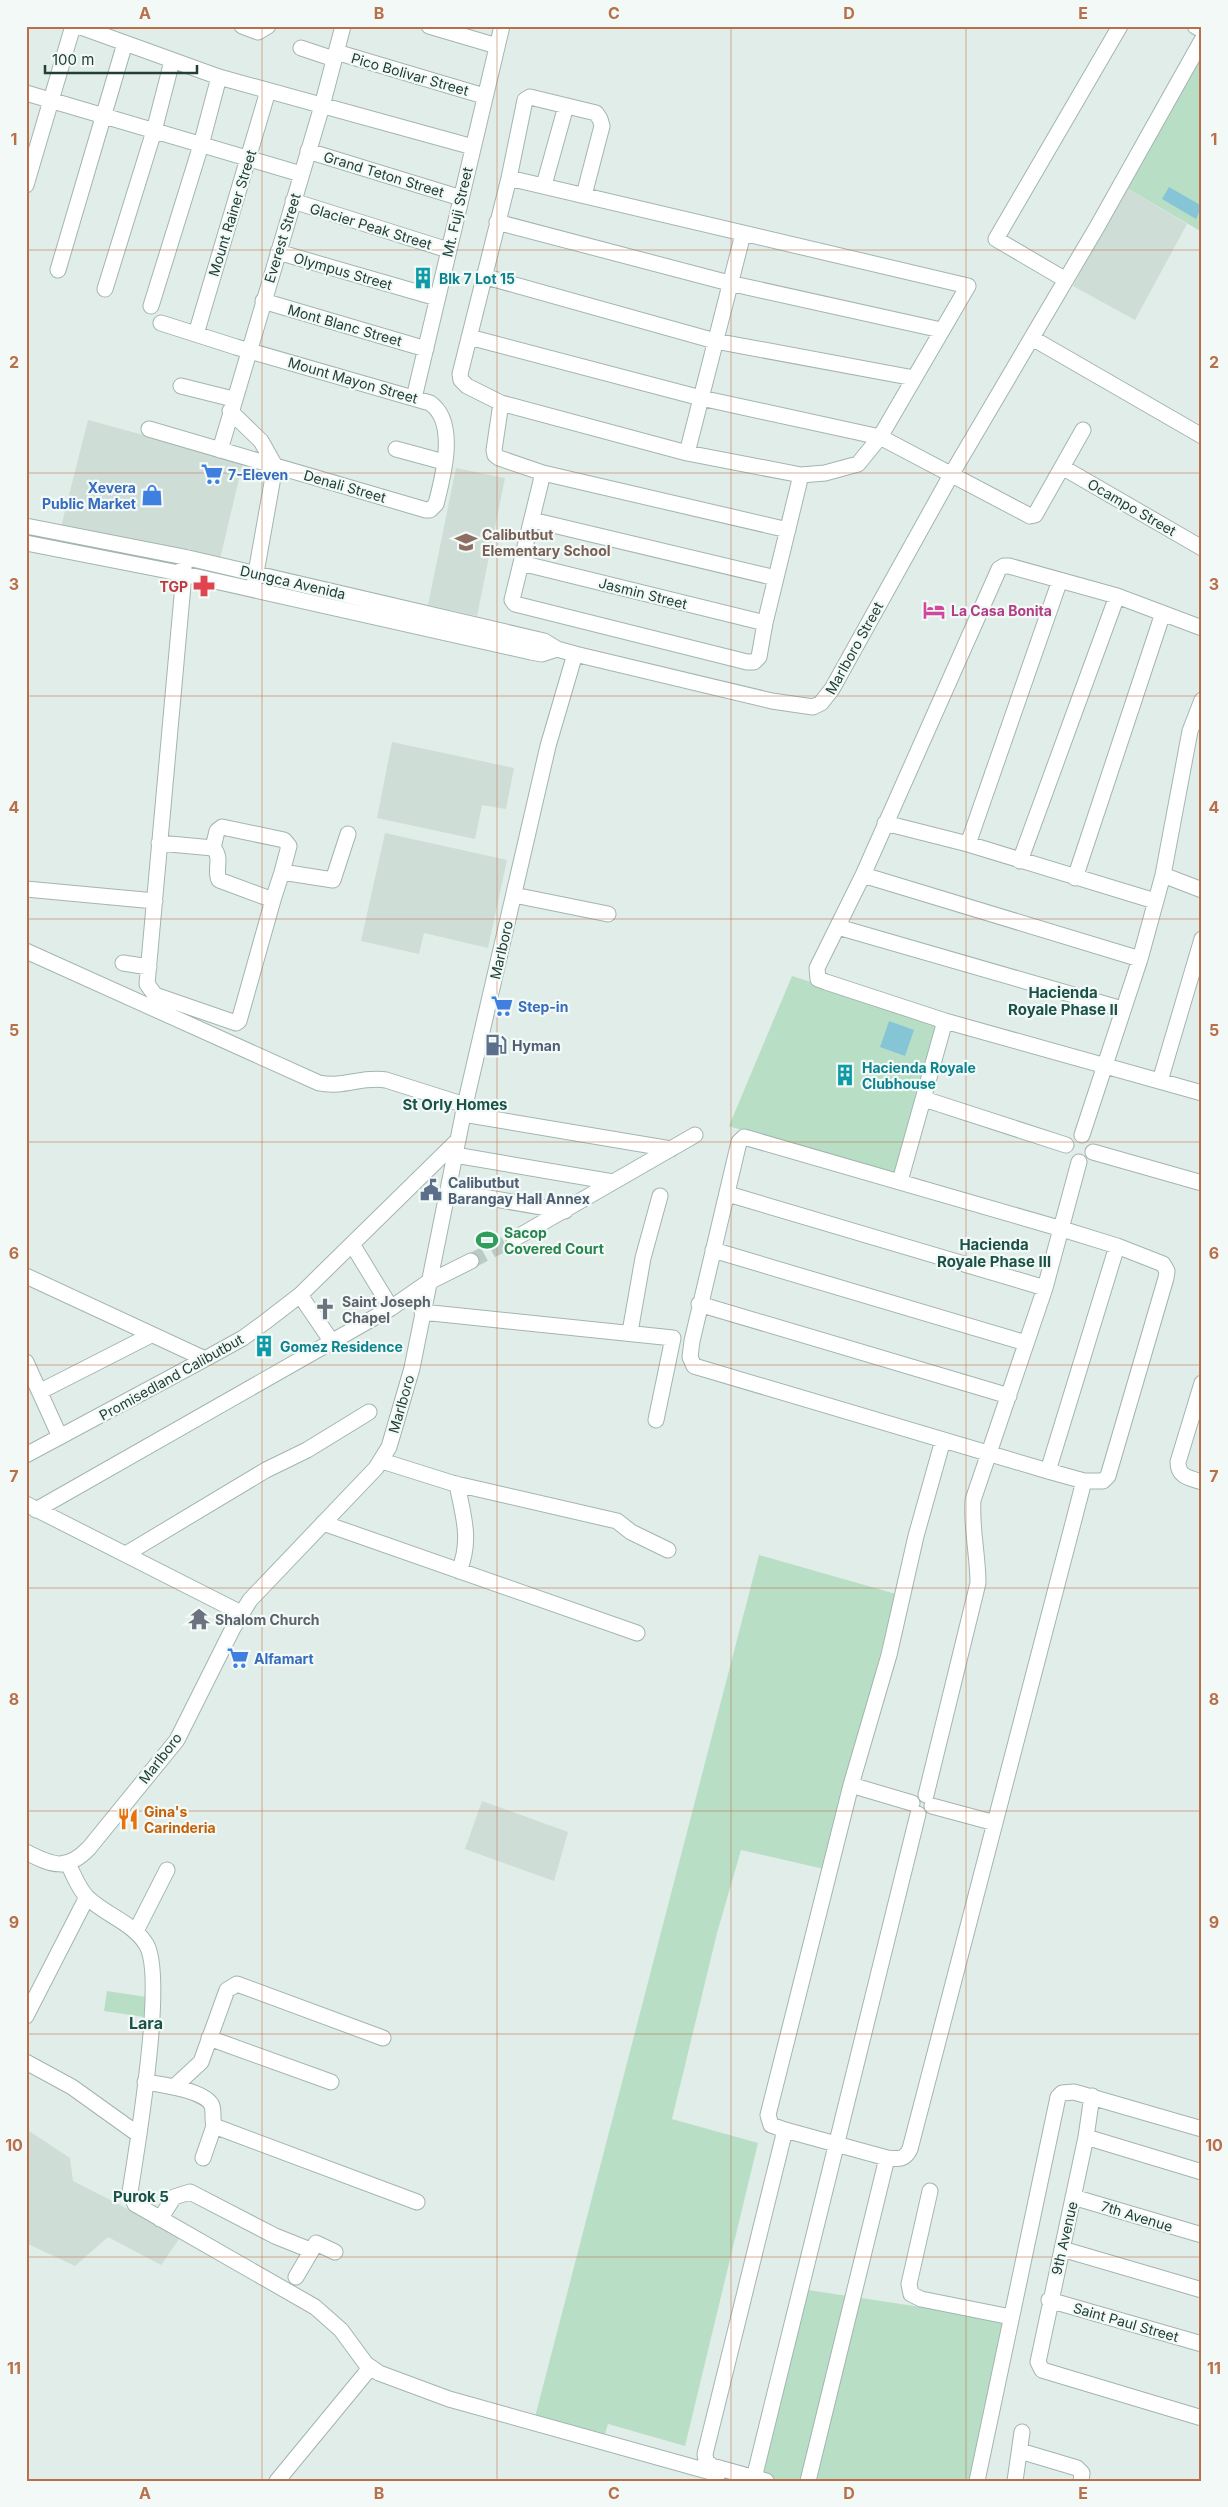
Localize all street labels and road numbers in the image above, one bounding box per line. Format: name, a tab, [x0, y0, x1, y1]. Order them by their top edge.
street label: Pico Bolivar Street	[349, 49, 471, 99]
street label: Mount Rainer Street	[205, 147, 259, 278]
street label: Grand Teton Street	[322, 148, 447, 201]
street label: Mt. Fuji Street	[438, 165, 476, 259]
street label: Everest Street	[260, 191, 304, 285]
street label: Glacier Peak Street	[308, 199, 434, 253]
street label: Olympus Street	[292, 249, 395, 293]
street label: Mont Blanc Street	[286, 301, 404, 350]
street label: Mount Mayon Street	[286, 353, 420, 407]
street label: Denali Street	[302, 466, 388, 506]
street label: Ocampo Street	[1085, 475, 1180, 539]
street label: Dungca Avenida	[239, 562, 347, 602]
street label: Jasmin Street	[597, 574, 689, 612]
street label: Marlboro Street	[822, 598, 887, 697]
street label: Marlboro	[486, 919, 516, 981]
street label: Promisedland Calibutbut	[96, 1330, 246, 1424]
street label: Marlboro	[385, 1373, 417, 1435]
street label: Marlboro	[135, 1729, 185, 1787]
street label: 7th Avenue	[1099, 2197, 1175, 2235]
street label: 9th Avenue	[1047, 2200, 1081, 2276]
street label: Saint Paul Street	[1071, 2299, 1181, 2345]

